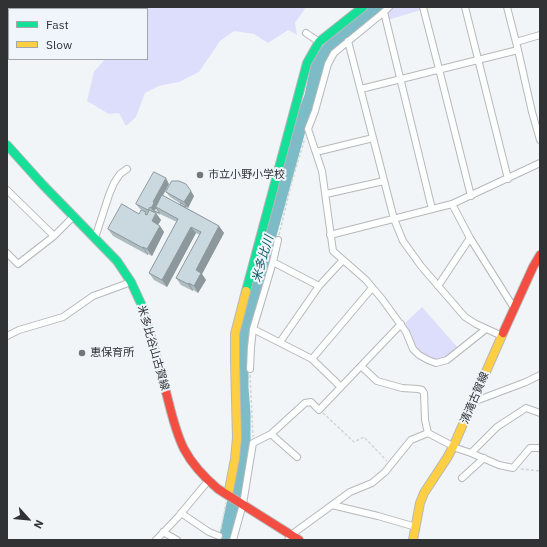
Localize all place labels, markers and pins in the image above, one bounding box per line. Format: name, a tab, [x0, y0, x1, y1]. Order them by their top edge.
place label: 市立小野小学校	[208, 168, 285, 182]
marker: 市立小野小学校	[195, 170, 205, 180]
place label: 恵保育所	[90, 346, 134, 360]
marker: 恵保育所	[77, 348, 87, 358]

